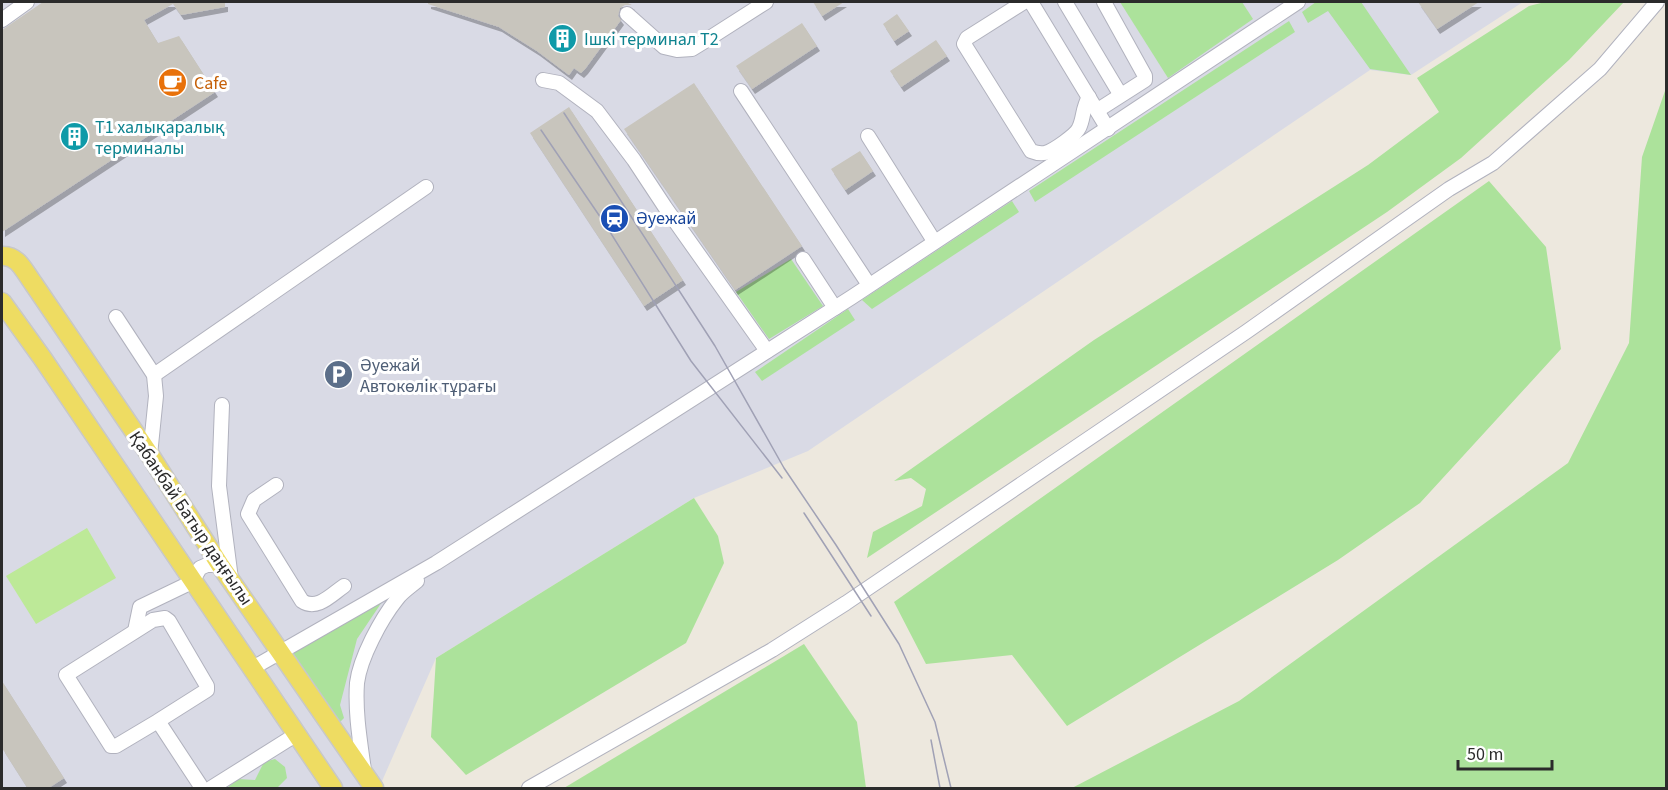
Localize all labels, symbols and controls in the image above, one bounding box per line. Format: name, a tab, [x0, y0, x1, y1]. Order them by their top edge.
building icon: Ішкі терминал T2	[547, 23, 579, 55]
place label: Ішкі терминал T2	[584, 27, 719, 52]
cafe icon: Cafe	[157, 67, 189, 99]
place label: Cafe	[194, 71, 227, 96]
place label: T1 халықаралық терминалы	[95, 115, 225, 161]
building icon: T1 халықаралық терминалы	[58, 121, 90, 153]
station icon: Әуежай	[599, 202, 631, 234]
place label: Әуежай	[636, 206, 696, 231]
place label: Әуежай Автокөлік тұрағы	[360, 353, 497, 399]
parking icon: Әуежай Автокөлік тұрағы	[323, 359, 355, 391]
street label: Қабанбай Батыр даңғылы	[123, 426, 258, 610]
scale bar	[1458, 733, 1552, 771]
text: 50 m	[1467, 742, 1503, 767]

